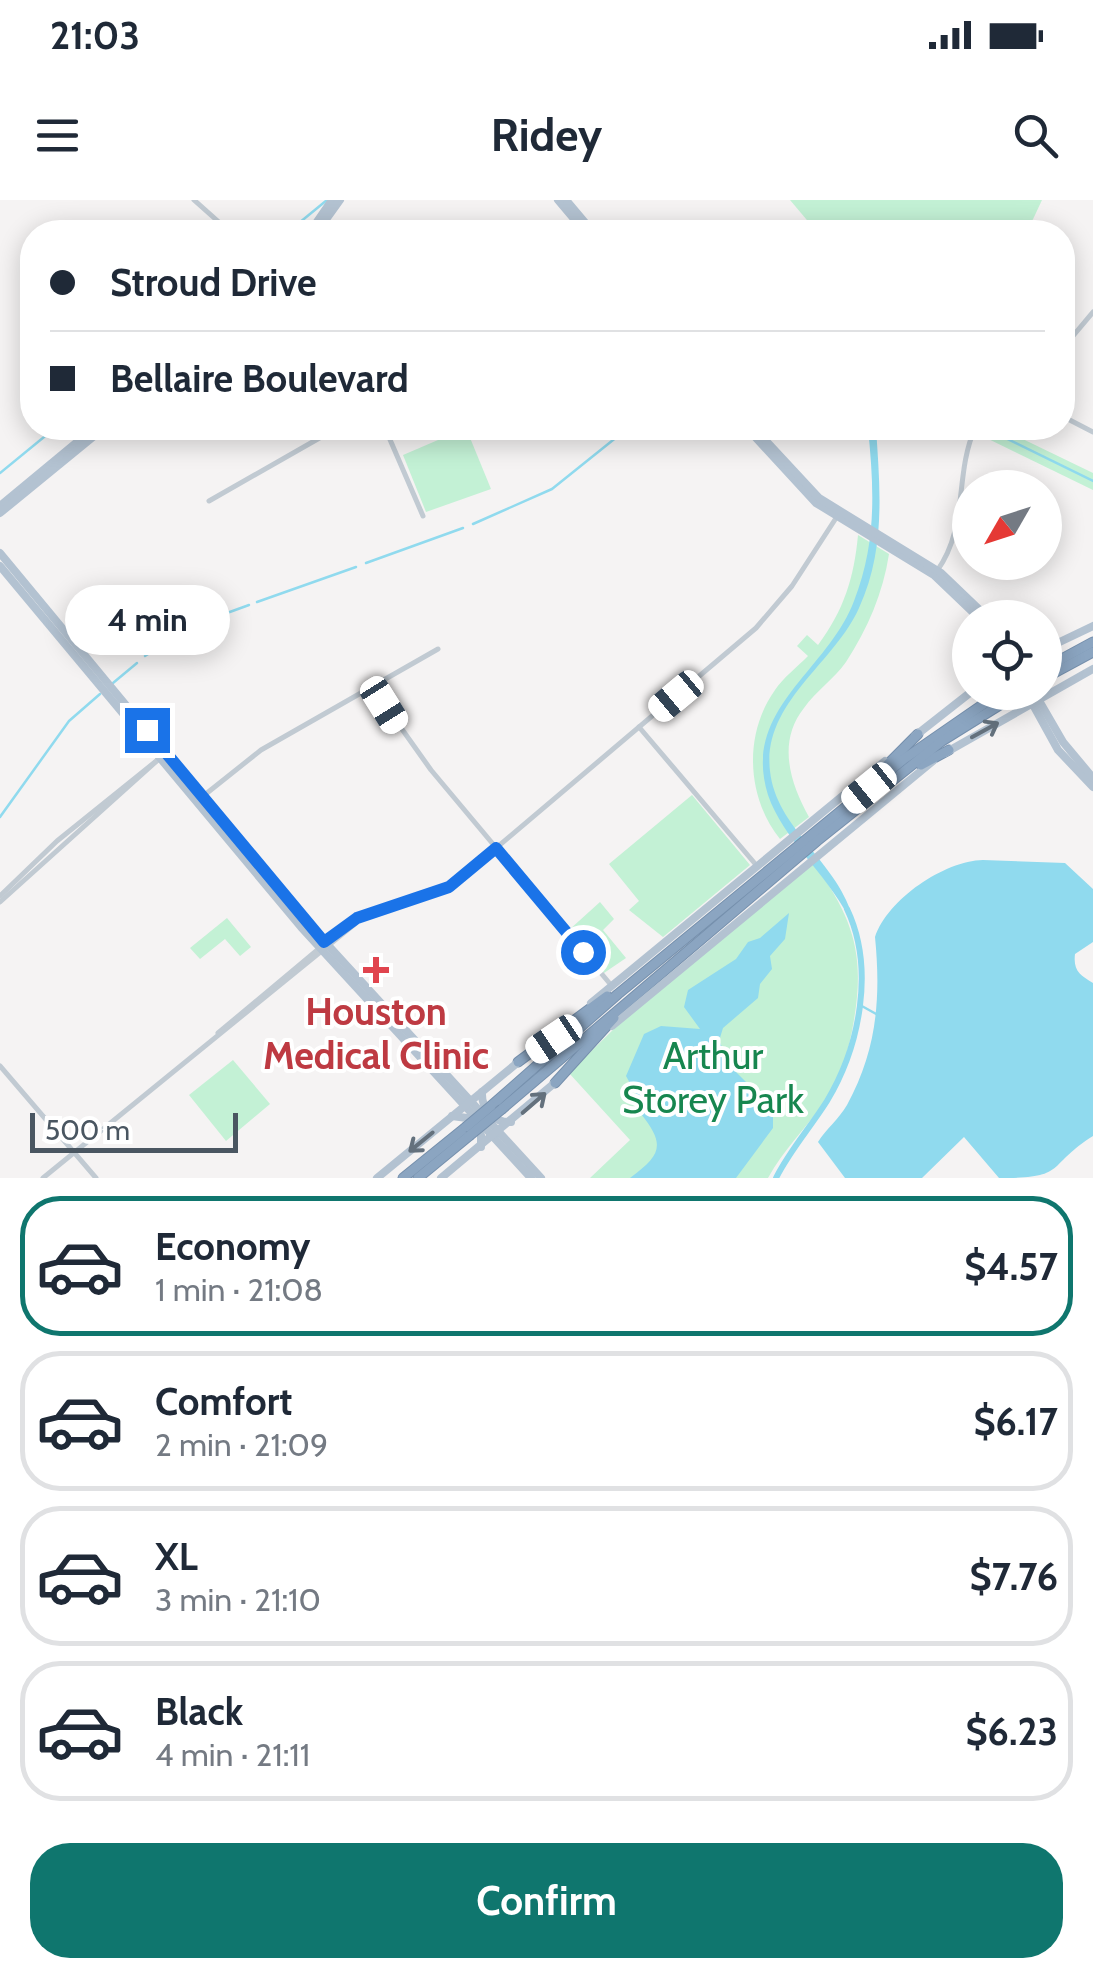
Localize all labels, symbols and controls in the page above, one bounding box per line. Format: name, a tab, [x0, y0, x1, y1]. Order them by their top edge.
text: 21:03	[50, 12, 140, 59]
icon: menu	[30, 108, 85, 163]
text: Ridey	[491, 108, 602, 162]
icon: search	[1008, 108, 1063, 163]
text: Stroud Drive	[110, 259, 317, 306]
text: Bellaire Boulevard	[110, 355, 409, 402]
north arrow	[952, 470, 1062, 580]
map controls	[952, 470, 1062, 710]
callout: 4 min	[64, 585, 230, 655]
text: 4 min	[107, 600, 188, 639]
button: locate	[952, 600, 1062, 710]
car	[643, 665, 709, 727]
car	[355, 672, 413, 738]
route end	[125, 708, 170, 753]
one-way arrow	[969, 720, 999, 739]
car	[836, 757, 902, 819]
route start	[561, 930, 606, 975]
marker: Houston Medical Clinic	[363, 957, 389, 983]
place label: Houston Medical Clinic	[263, 988, 489, 1079]
car	[521, 1010, 587, 1068]
park label: Arthur Storey Park	[622, 1032, 804, 1123]
one-way arrow	[521, 1092, 546, 1115]
scale bar	[30, 1108, 238, 1153]
text: 500 m	[45, 1113, 130, 1147]
one-way arrow	[408, 1131, 434, 1153]
icon: car	[35, 1221, 125, 1311]
text: Economy	[155, 1223, 310, 1270]
text: $4.57	[964, 1243, 1058, 1290]
text: 1 min · 21:08	[155, 1270, 323, 1309]
icon: car	[35, 1376, 125, 1466]
text: Comfort	[155, 1378, 292, 1425]
text: $6.17	[973, 1398, 1058, 1445]
text: 2 min · 21:09	[155, 1425, 328, 1464]
icon: car	[35, 1531, 125, 1621]
text: XL	[155, 1533, 198, 1580]
text: $7.76	[970, 1553, 1058, 1600]
text: 3 min · 21:10	[155, 1580, 321, 1619]
icon: car	[35, 1686, 125, 1776]
text: Black	[155, 1688, 243, 1735]
text: $6.23	[966, 1708, 1058, 1755]
text: 4 min · 21:11	[155, 1735, 310, 1774]
button: Confirm	[30, 1843, 1063, 1958]

